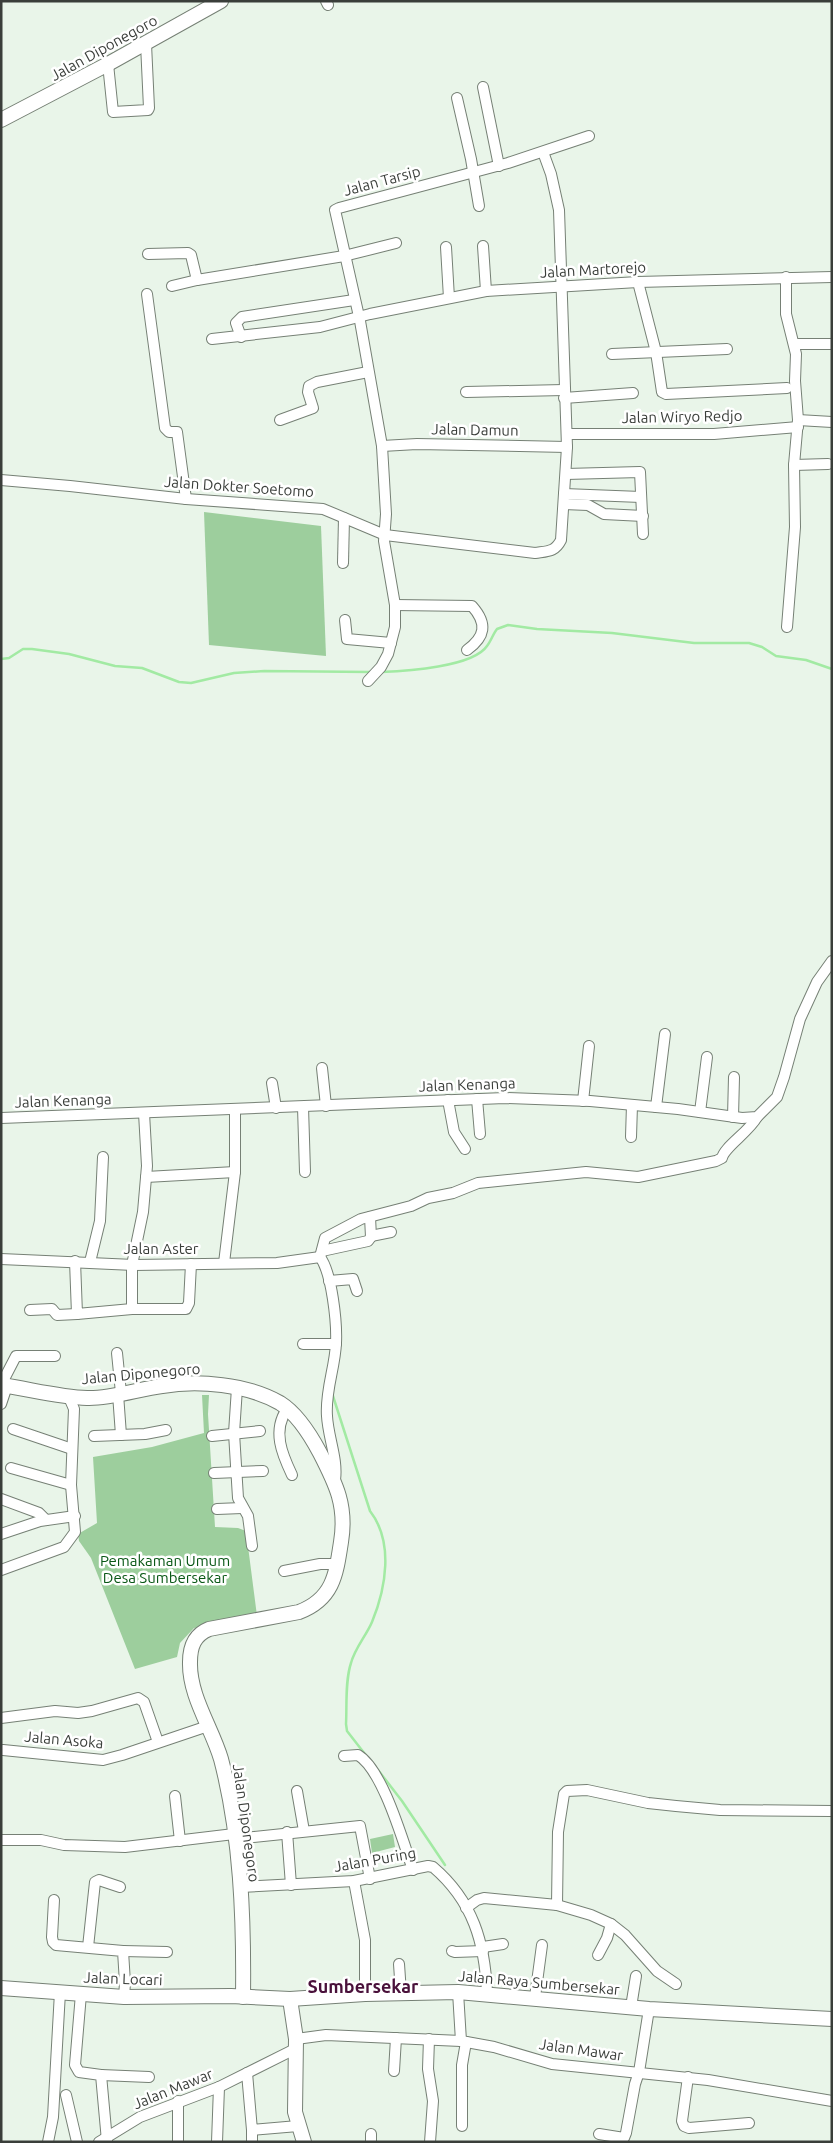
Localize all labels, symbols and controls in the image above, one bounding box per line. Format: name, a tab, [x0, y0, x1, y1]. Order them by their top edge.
street label: Jalan Diponegoro	[47, 11, 160, 84]
street label: Jalan Tarsip	[342, 162, 422, 199]
street label: Jalan Martorejo	[540, 258, 646, 281]
street label: Jalan Wiryo Redjo	[621, 407, 743, 426]
street label: Jalan Damun	[431, 420, 519, 439]
street label: Jalan Dokter Soetomo	[164, 473, 315, 500]
street label: Jalan Kenanga	[418, 1074, 516, 1095]
street label: Jalan Kenanga	[14, 1090, 112, 1111]
street label: Jalan Aster	[123, 1240, 199, 1257]
street label: Jalan Diponegoro	[81, 1360, 201, 1387]
park label: Pemakaman Umum Desa Sumbersekar	[100, 1552, 230, 1586]
street label: Jalan Asoka	[24, 1728, 104, 1751]
street label: Jalan Diponegoro	[230, 1763, 263, 1883]
street label: Jalan Puring	[333, 1844, 417, 1875]
street label: Jalan Raya Sumbersekar	[458, 1967, 621, 1998]
street label: Jalan Locari	[83, 1969, 163, 1988]
district label: Sumbersekar	[308, 1976, 419, 1996]
street label: Jalan Mawar	[538, 2035, 624, 2064]
street label: Jalan Mawar	[130, 2065, 215, 2112]

